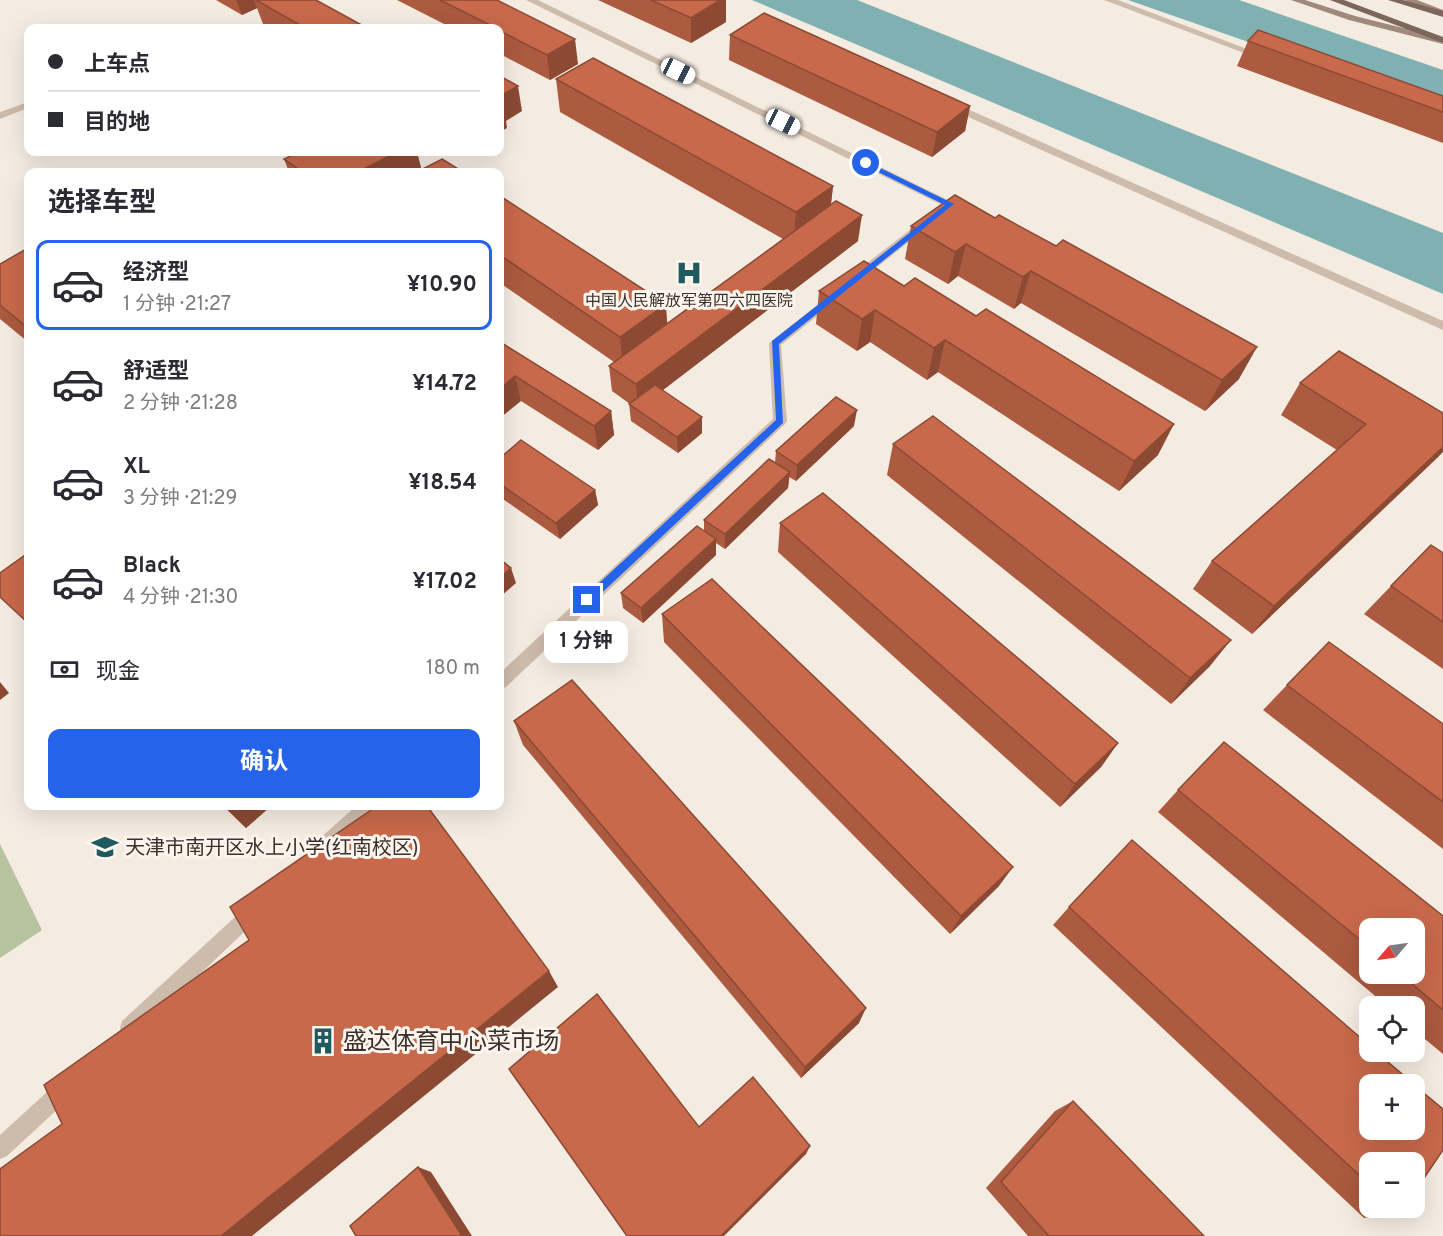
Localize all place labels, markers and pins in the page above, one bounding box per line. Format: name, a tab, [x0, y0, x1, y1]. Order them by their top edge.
hospital icon: 中国人民解放军第四六四医院	[674, 258, 704, 288]
place label: 中国人民解放军第四六四医院	[585, 292, 793, 312]
school or university icon: 天津市南开区水上小学(红南校区)	[90, 832, 120, 862]
place label: 天津市南开区水上小学(红南校区)	[125, 836, 419, 862]
building icon: 盛达体育中心菜市场	[308, 1026, 338, 1056]
place label: 盛达体育中心菜市场	[343, 1028, 559, 1058]

